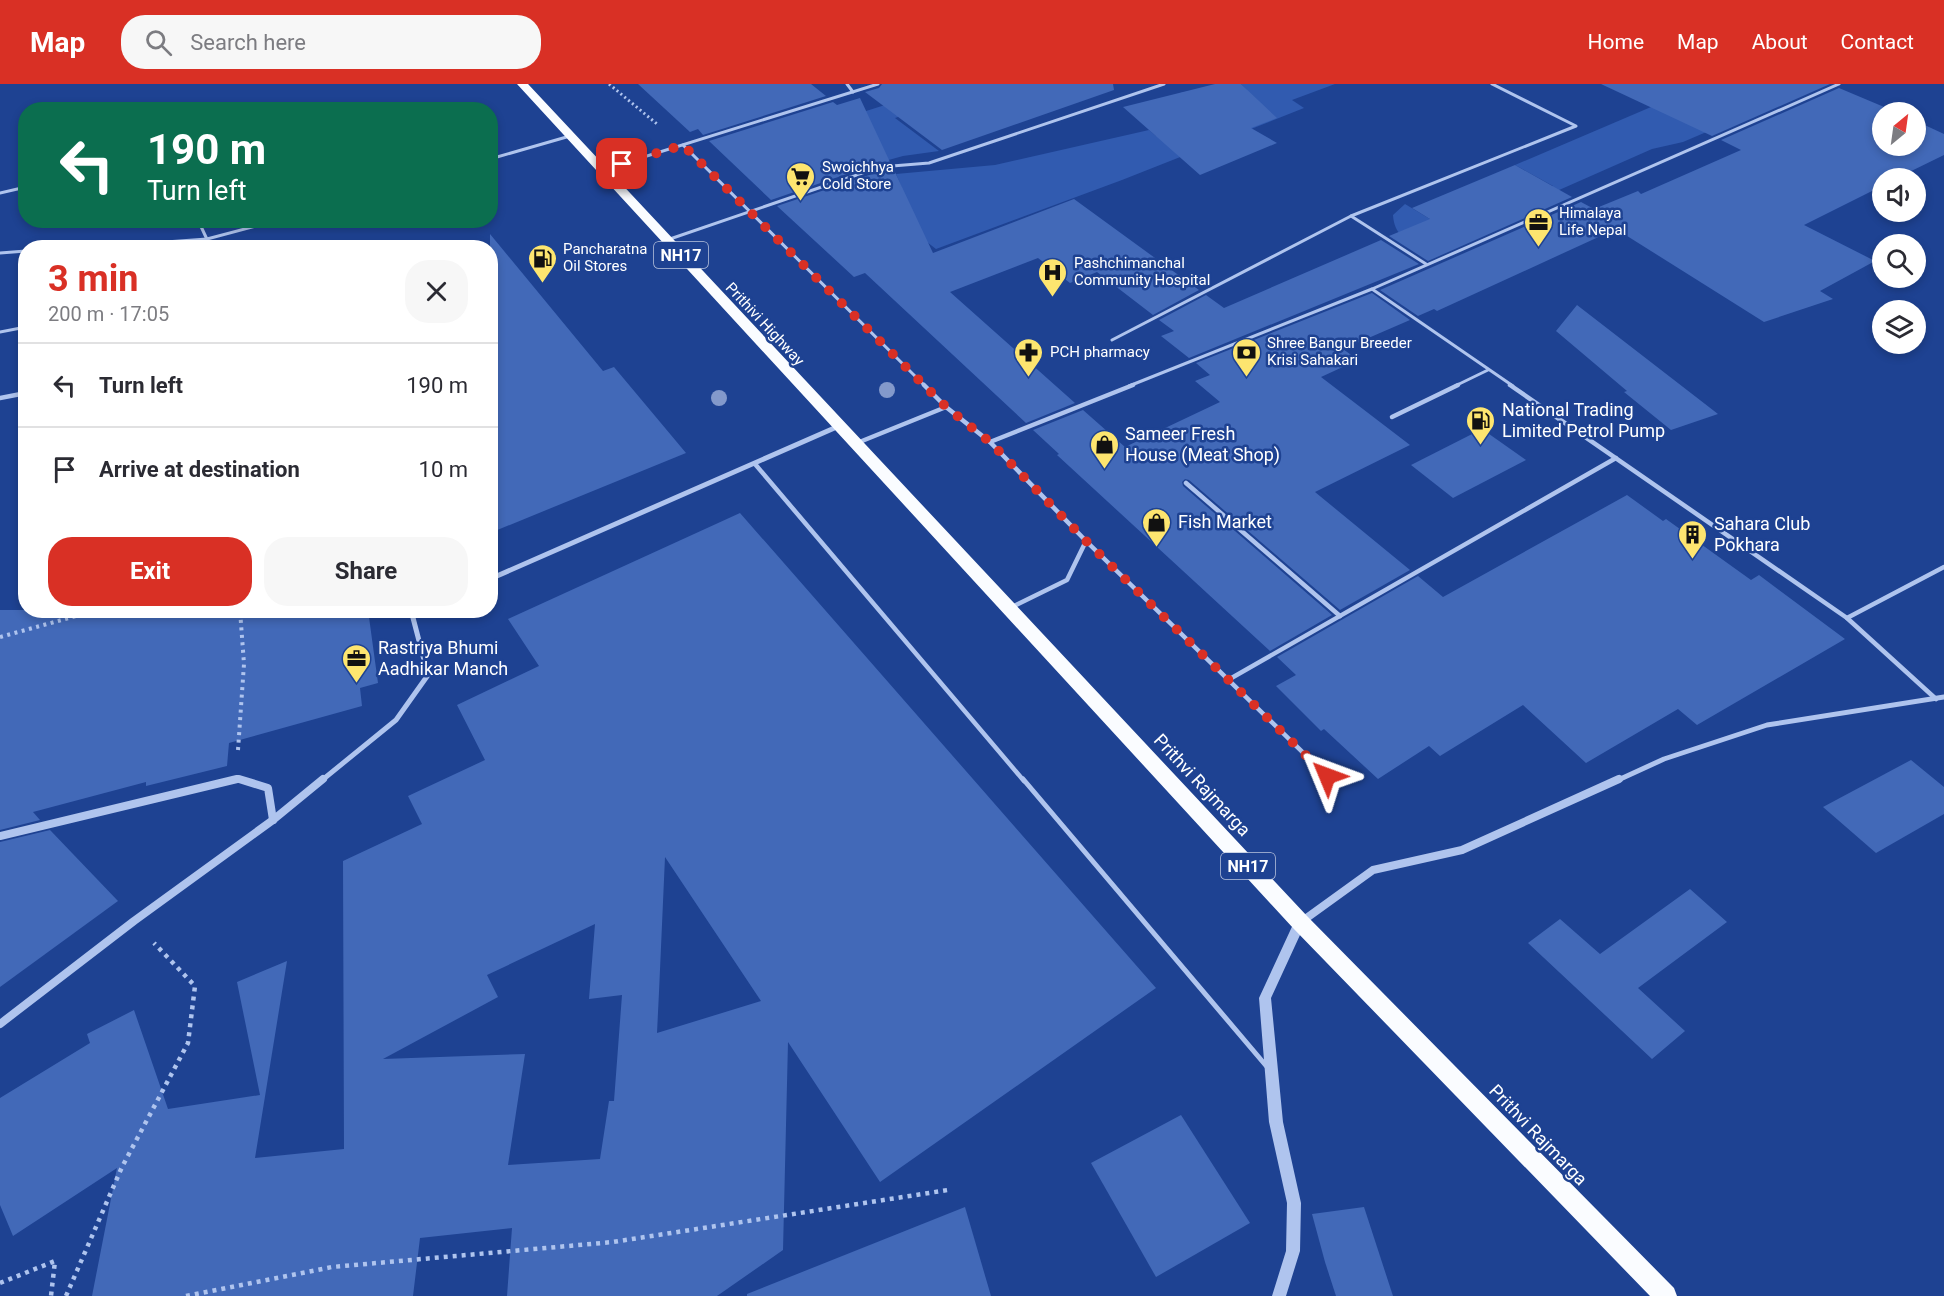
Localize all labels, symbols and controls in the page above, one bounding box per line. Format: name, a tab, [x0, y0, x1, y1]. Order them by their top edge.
search box	[121, 15, 541, 69]
text: Map	[30, 26, 85, 59]
icon: search	[142, 26, 175, 59]
text: Search here	[190, 30, 306, 55]
text: Home	[1588, 30, 1644, 54]
text: Map	[1677, 30, 1719, 54]
text: About	[1752, 30, 1808, 54]
text: Contact	[1841, 30, 1914, 54]
north arrow	[1872, 102, 1926, 156]
map controls	[1872, 102, 1926, 354]
text: 190 m	[147, 125, 266, 174]
icon: left	[48, 126, 126, 204]
pin	[596, 138, 647, 189]
icon: arrive	[605, 147, 638, 180]
place label: Swoichhya Cold Store	[822, 158, 894, 193]
supermarket icon: Swoichhya Cold Store	[785, 160, 817, 202]
button: sound	[1872, 168, 1926, 222]
text: Turn left	[147, 175, 247, 207]
place label: Himalaya Life Nepal	[1559, 204, 1626, 239]
office icon: Himalaya Life Nepal	[1522, 206, 1554, 248]
button: search	[1872, 234, 1926, 288]
place label: Pancharatna Oil Stores	[563, 240, 647, 275]
fuel station icon: Pancharatna Oil Stores	[526, 242, 558, 284]
road number: NH17	[654, 242, 708, 268]
place label: Pashchimanchal Community Hospital	[1074, 254, 1210, 289]
hospital icon: Pashchimanchal Community Hospital	[1037, 256, 1069, 298]
text: 3 min	[48, 258, 139, 300]
button: close	[405, 260, 468, 323]
street label: Prithivi Highway	[722, 279, 808, 369]
button: layers	[1872, 300, 1926, 354]
text: 200 m · 17:05	[48, 302, 169, 326]
place label: Shree Bangur Breeder Krisi Sahakari	[1267, 334, 1412, 369]
pharmacy icon: PCH pharmacy	[1013, 336, 1045, 378]
bank icon: Shree Bangur Breeder Krisi Sahakari	[1230, 336, 1262, 378]
place label: PCH pharmacy	[1050, 343, 1150, 361]
icon: left	[48, 369, 81, 402]
text: Turn left	[99, 373, 183, 398]
text: 190 m	[406, 373, 468, 398]
place label: National Trading Limited Petrol Pump	[1502, 399, 1665, 441]
fuel station icon: National Trading Limited Petrol Pump	[1465, 404, 1497, 446]
place label: Sameer Fresh House (Meat Shop)	[1125, 423, 1280, 466]
shop icon: Sameer Fresh House (Meat Shop)	[1088, 428, 1120, 470]
icon: arrive	[48, 453, 81, 486]
text: Arrive at destination	[99, 457, 300, 482]
text: 10 m	[419, 457, 468, 482]
shop icon: Fish Market	[1141, 506, 1173, 548]
place label: Fish Market	[1178, 511, 1272, 532]
place label: Sahara Club Pokhara	[1714, 513, 1810, 555]
building icon: Sahara Club Pokhara	[1677, 518, 1709, 560]
button: Exit	[48, 537, 252, 606]
button: Share	[264, 537, 468, 606]
place label: Rastriya Bhumi Aadhikar Manch	[378, 637, 508, 679]
office icon: Rastriya Bhumi Aadhikar Manch	[341, 642, 373, 684]
street label: Prithvi Rajmarga	[1150, 729, 1255, 840]
position arrow	[1295, 744, 1359, 808]
road number: NH17	[1221, 853, 1275, 879]
street label: Prithvi Rajmarga	[1485, 1080, 1592, 1189]

